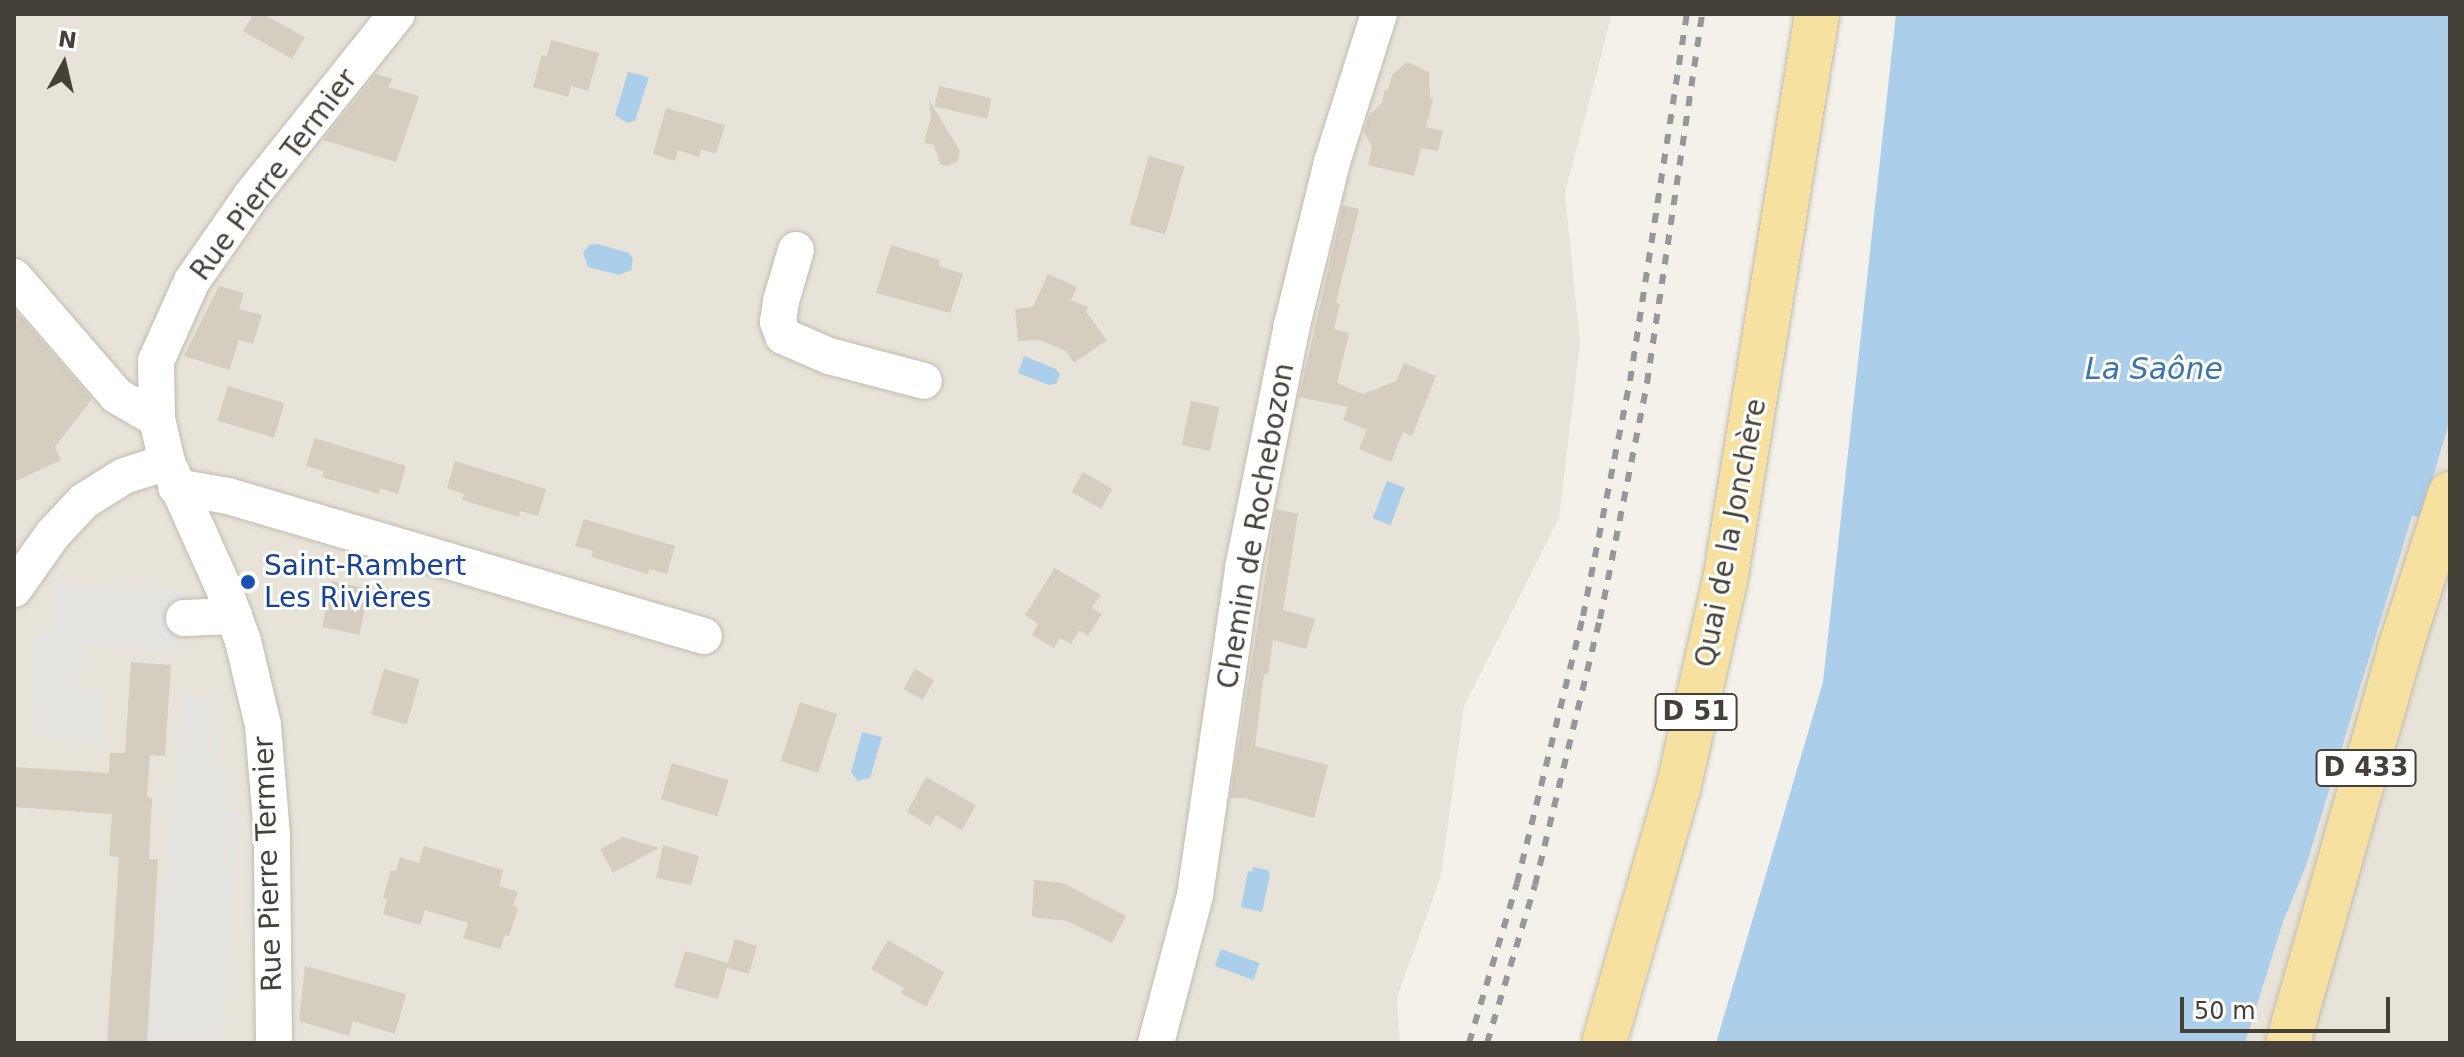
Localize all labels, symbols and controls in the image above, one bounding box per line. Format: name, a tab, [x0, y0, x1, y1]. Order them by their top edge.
north arrow	[24, 24, 104, 104]
text: N	[57, 26, 78, 53]
street label: Rue Pierre Termier	[184, 63, 364, 287]
water label: La Saône	[2085, 351, 2223, 387]
street label: Chemin de Rochebozon	[1211, 360, 1301, 692]
street label: Quai de la Jonchère	[1688, 396, 1774, 670]
place label: Saint-Rambert Les Rivières	[264, 549, 466, 615]
marker: Saint-Rambert Les Rivières	[239, 573, 257, 591]
road number: D 51	[1654, 690, 1738, 734]
street label: Rue Pierre Termier	[247, 736, 289, 992]
road number: D 433	[2314, 746, 2418, 790]
scale bar	[2184, 981, 2394, 1031]
text: 50 m	[2194, 997, 2256, 1025]

